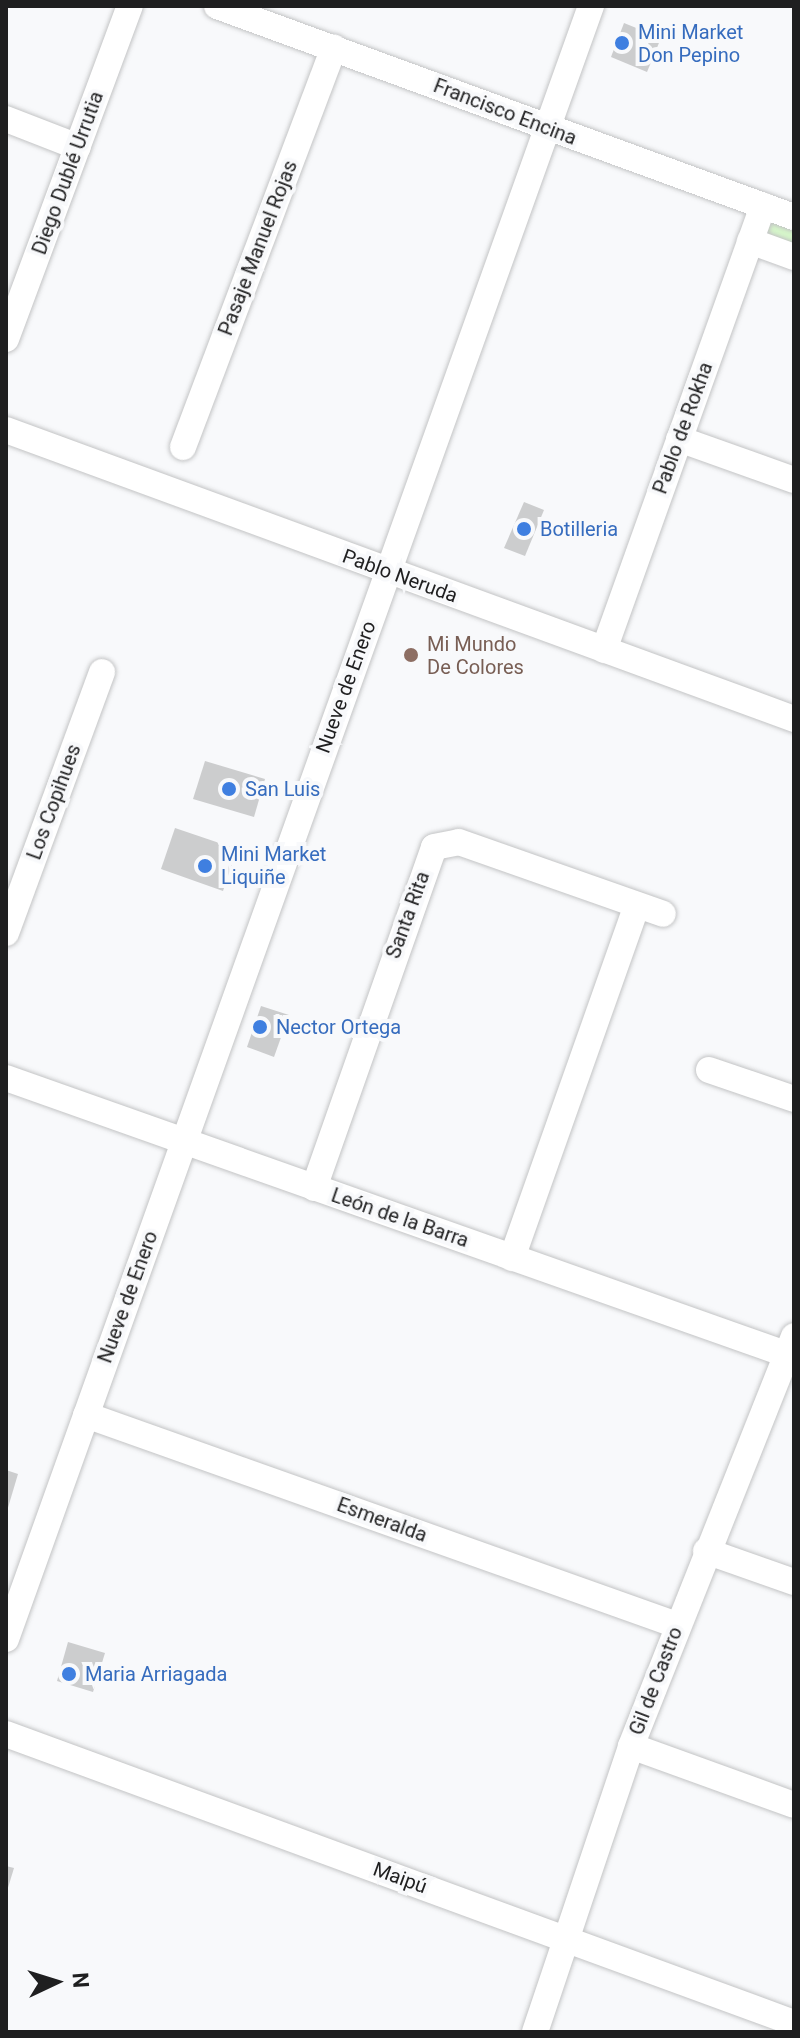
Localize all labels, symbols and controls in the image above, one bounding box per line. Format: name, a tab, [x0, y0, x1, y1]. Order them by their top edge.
place label: Mini Market Don Pepino	[638, 20, 743, 67]
marker: Mini Market Don Pepino	[613, 34, 631, 52]
street label: Francisco Encina	[430, 74, 580, 150]
street label: Diego Dublé Urrutia	[27, 88, 109, 258]
street label: Pasaje Manuel Rojas	[214, 157, 302, 339]
street label: Pablo de Rokha	[648, 359, 718, 497]
place label: Botilleria	[540, 517, 618, 541]
marker: Botilleria	[515, 520, 533, 538]
street label: Pablo Neruda	[339, 544, 461, 608]
street label: Nueve de Enero	[311, 618, 381, 756]
place label: Mi Mundo De Colores	[427, 632, 524, 679]
marker: Mi Mundo De Colores	[402, 646, 420, 664]
street label: Los Copihues	[22, 741, 86, 863]
place label: San Luis	[245, 777, 320, 801]
marker: San Luis	[220, 780, 238, 798]
place label: Mini Market Liquiñe	[221, 842, 326, 889]
marker: Mini Market Liquiñe	[196, 857, 214, 875]
street label: Santa Rita	[381, 868, 435, 962]
place label: Nector Ortega	[276, 1015, 401, 1039]
marker: Nector Ortega	[251, 1018, 269, 1036]
street label: León de la Barra	[328, 1183, 472, 1253]
street label: Nueve de Enero	[93, 1228, 163, 1366]
street label: Esmeralda	[334, 1493, 430, 1547]
street label: Gil de Castro	[624, 1624, 688, 1738]
place label: Maria Arriagada	[85, 1662, 227, 1686]
marker: Maria Arriagada	[60, 1665, 78, 1683]
street label: Maipú	[370, 1857, 430, 1899]
north arrow	[16, 1942, 96, 2022]
text: N	[67, 1972, 93, 1989]

